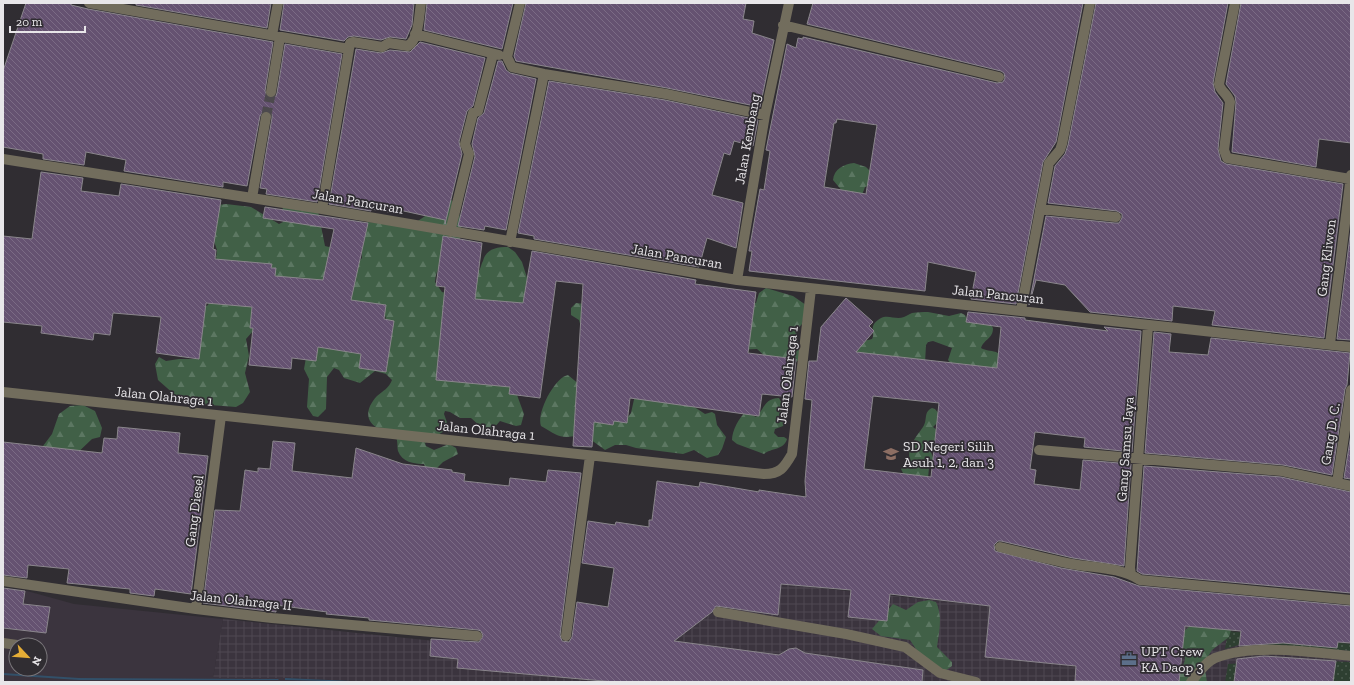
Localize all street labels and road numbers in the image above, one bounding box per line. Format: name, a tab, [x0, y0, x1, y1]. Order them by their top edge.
street label: Jalan Kembang	[731, 92, 764, 186]
street label: Jalan Pancuran	[311, 185, 405, 218]
street label: Gang Kliwon	[1313, 219, 1340, 298]
street label: Jalan Pancuran	[630, 240, 724, 273]
street label: Jalan Pancuran	[951, 281, 1045, 308]
street label: Jalan Olahraga 1	[773, 325, 802, 425]
street label: Jalan Olahraga 1	[114, 383, 214, 410]
street label: Gang Samsu Jaya	[1113, 396, 1138, 502]
street label: Gang D. C.	[1317, 402, 1344, 466]
street label: Jalan Olahraga 1	[436, 417, 536, 444]
street label: Gang Diesel	[182, 474, 207, 548]
street label: Jalan Olahraga II	[189, 587, 293, 614]

